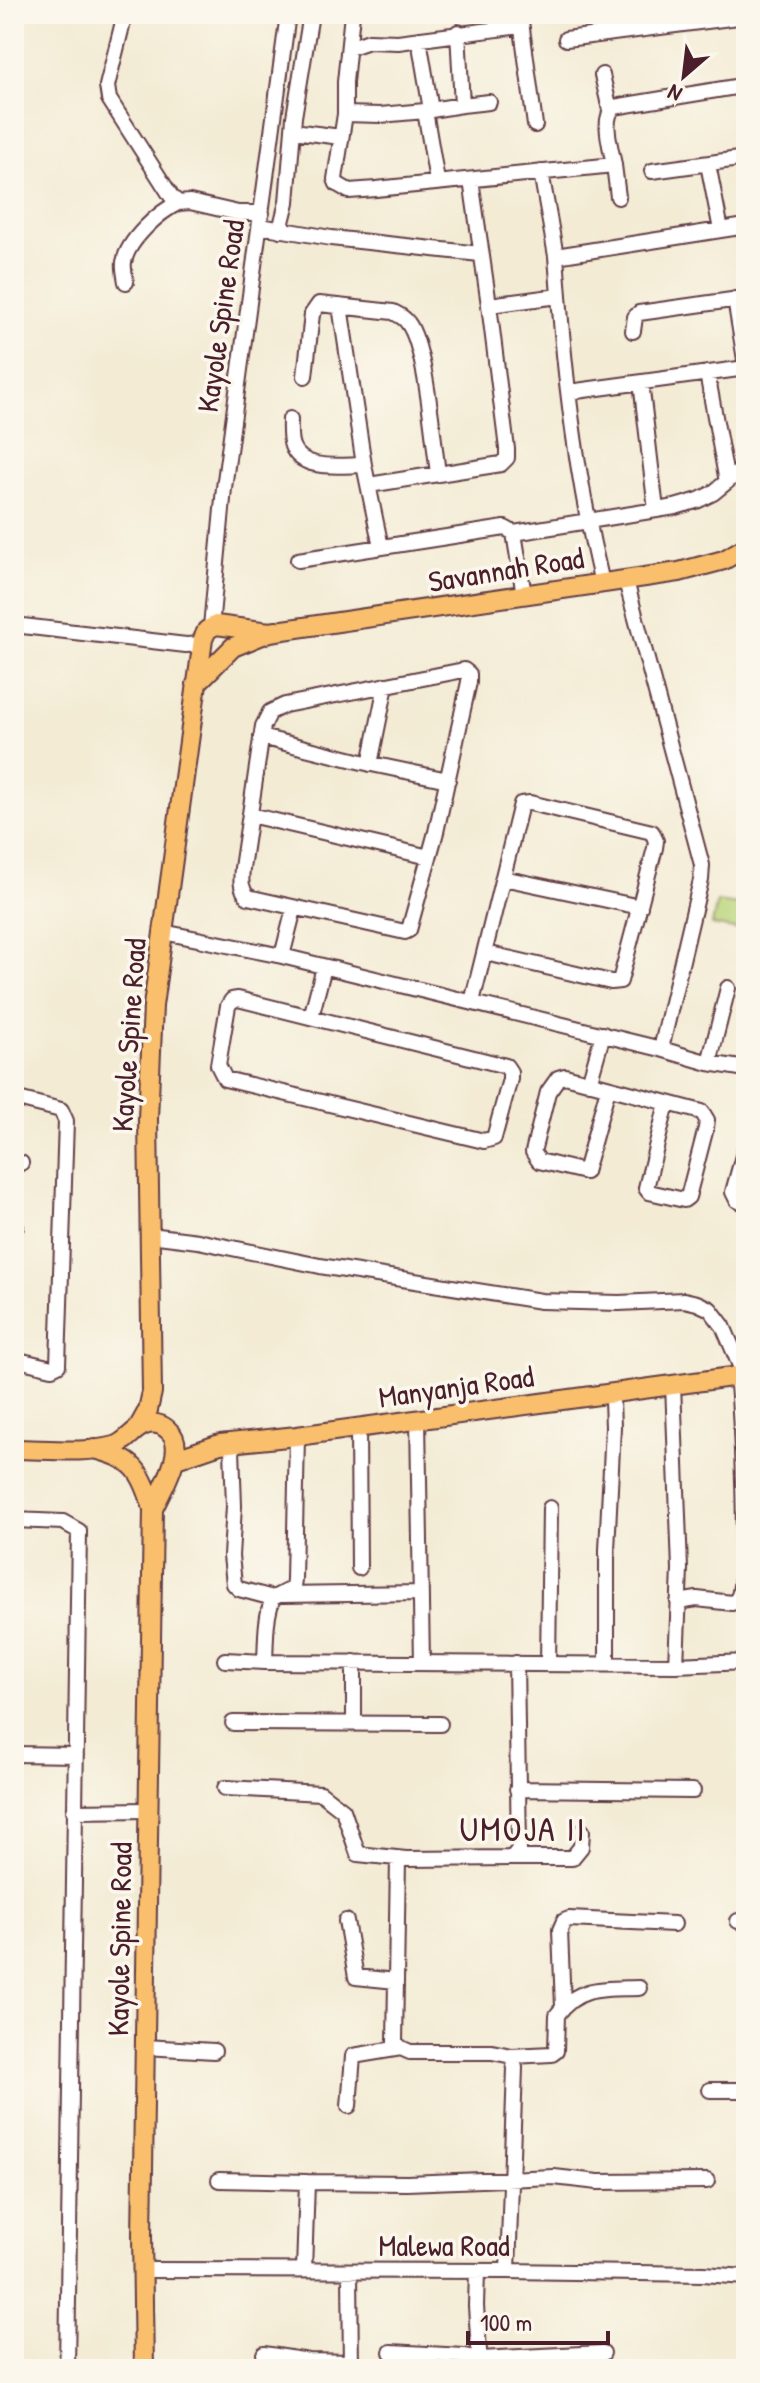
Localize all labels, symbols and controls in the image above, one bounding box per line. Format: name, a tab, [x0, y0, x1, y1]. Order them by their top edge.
north arrow	[644, 36, 724, 116]
text: N	[662, 78, 687, 110]
street label: Kayole Spine Road	[187, 217, 253, 415]
street label: Savannah Road	[425, 537, 587, 601]
street label: Kayole Spine Road	[101, 937, 155, 1133]
street label: Manyanja Road	[376, 1355, 536, 1417]
district label: UMOJA II	[460, 1806, 586, 1852]
street label: Kayole Spine Road	[97, 1841, 141, 2036]
street label: Malewa Road	[378, 2225, 510, 2265]
scale bar	[468, 2295, 608, 2345]
text: 100 m	[480, 2306, 532, 2338]

